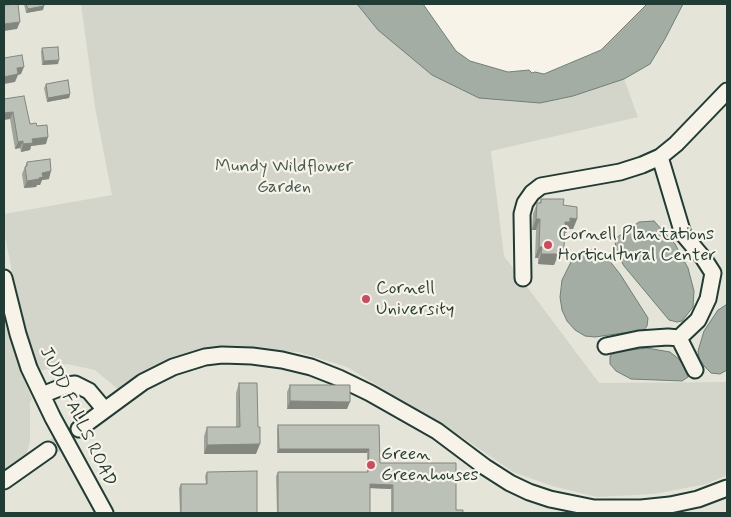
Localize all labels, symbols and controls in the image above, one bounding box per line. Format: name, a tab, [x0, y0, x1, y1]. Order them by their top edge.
park label: Mundy Wildflower Garden	[215, 156, 353, 198]
place label: Cornell Plantations Horticultural Center	[558, 224, 716, 266]
marker: Cornell Plantations Horticultural Center	[542, 239, 554, 251]
place label: Cornell University	[376, 278, 454, 320]
marker: Cornell University	[360, 293, 372, 305]
street label: JUDD FALLS ROAD	[34, 344, 120, 490]
place label: Green Greenhouses	[381, 444, 479, 486]
marker: Green Greenhouses	[365, 459, 377, 471]

